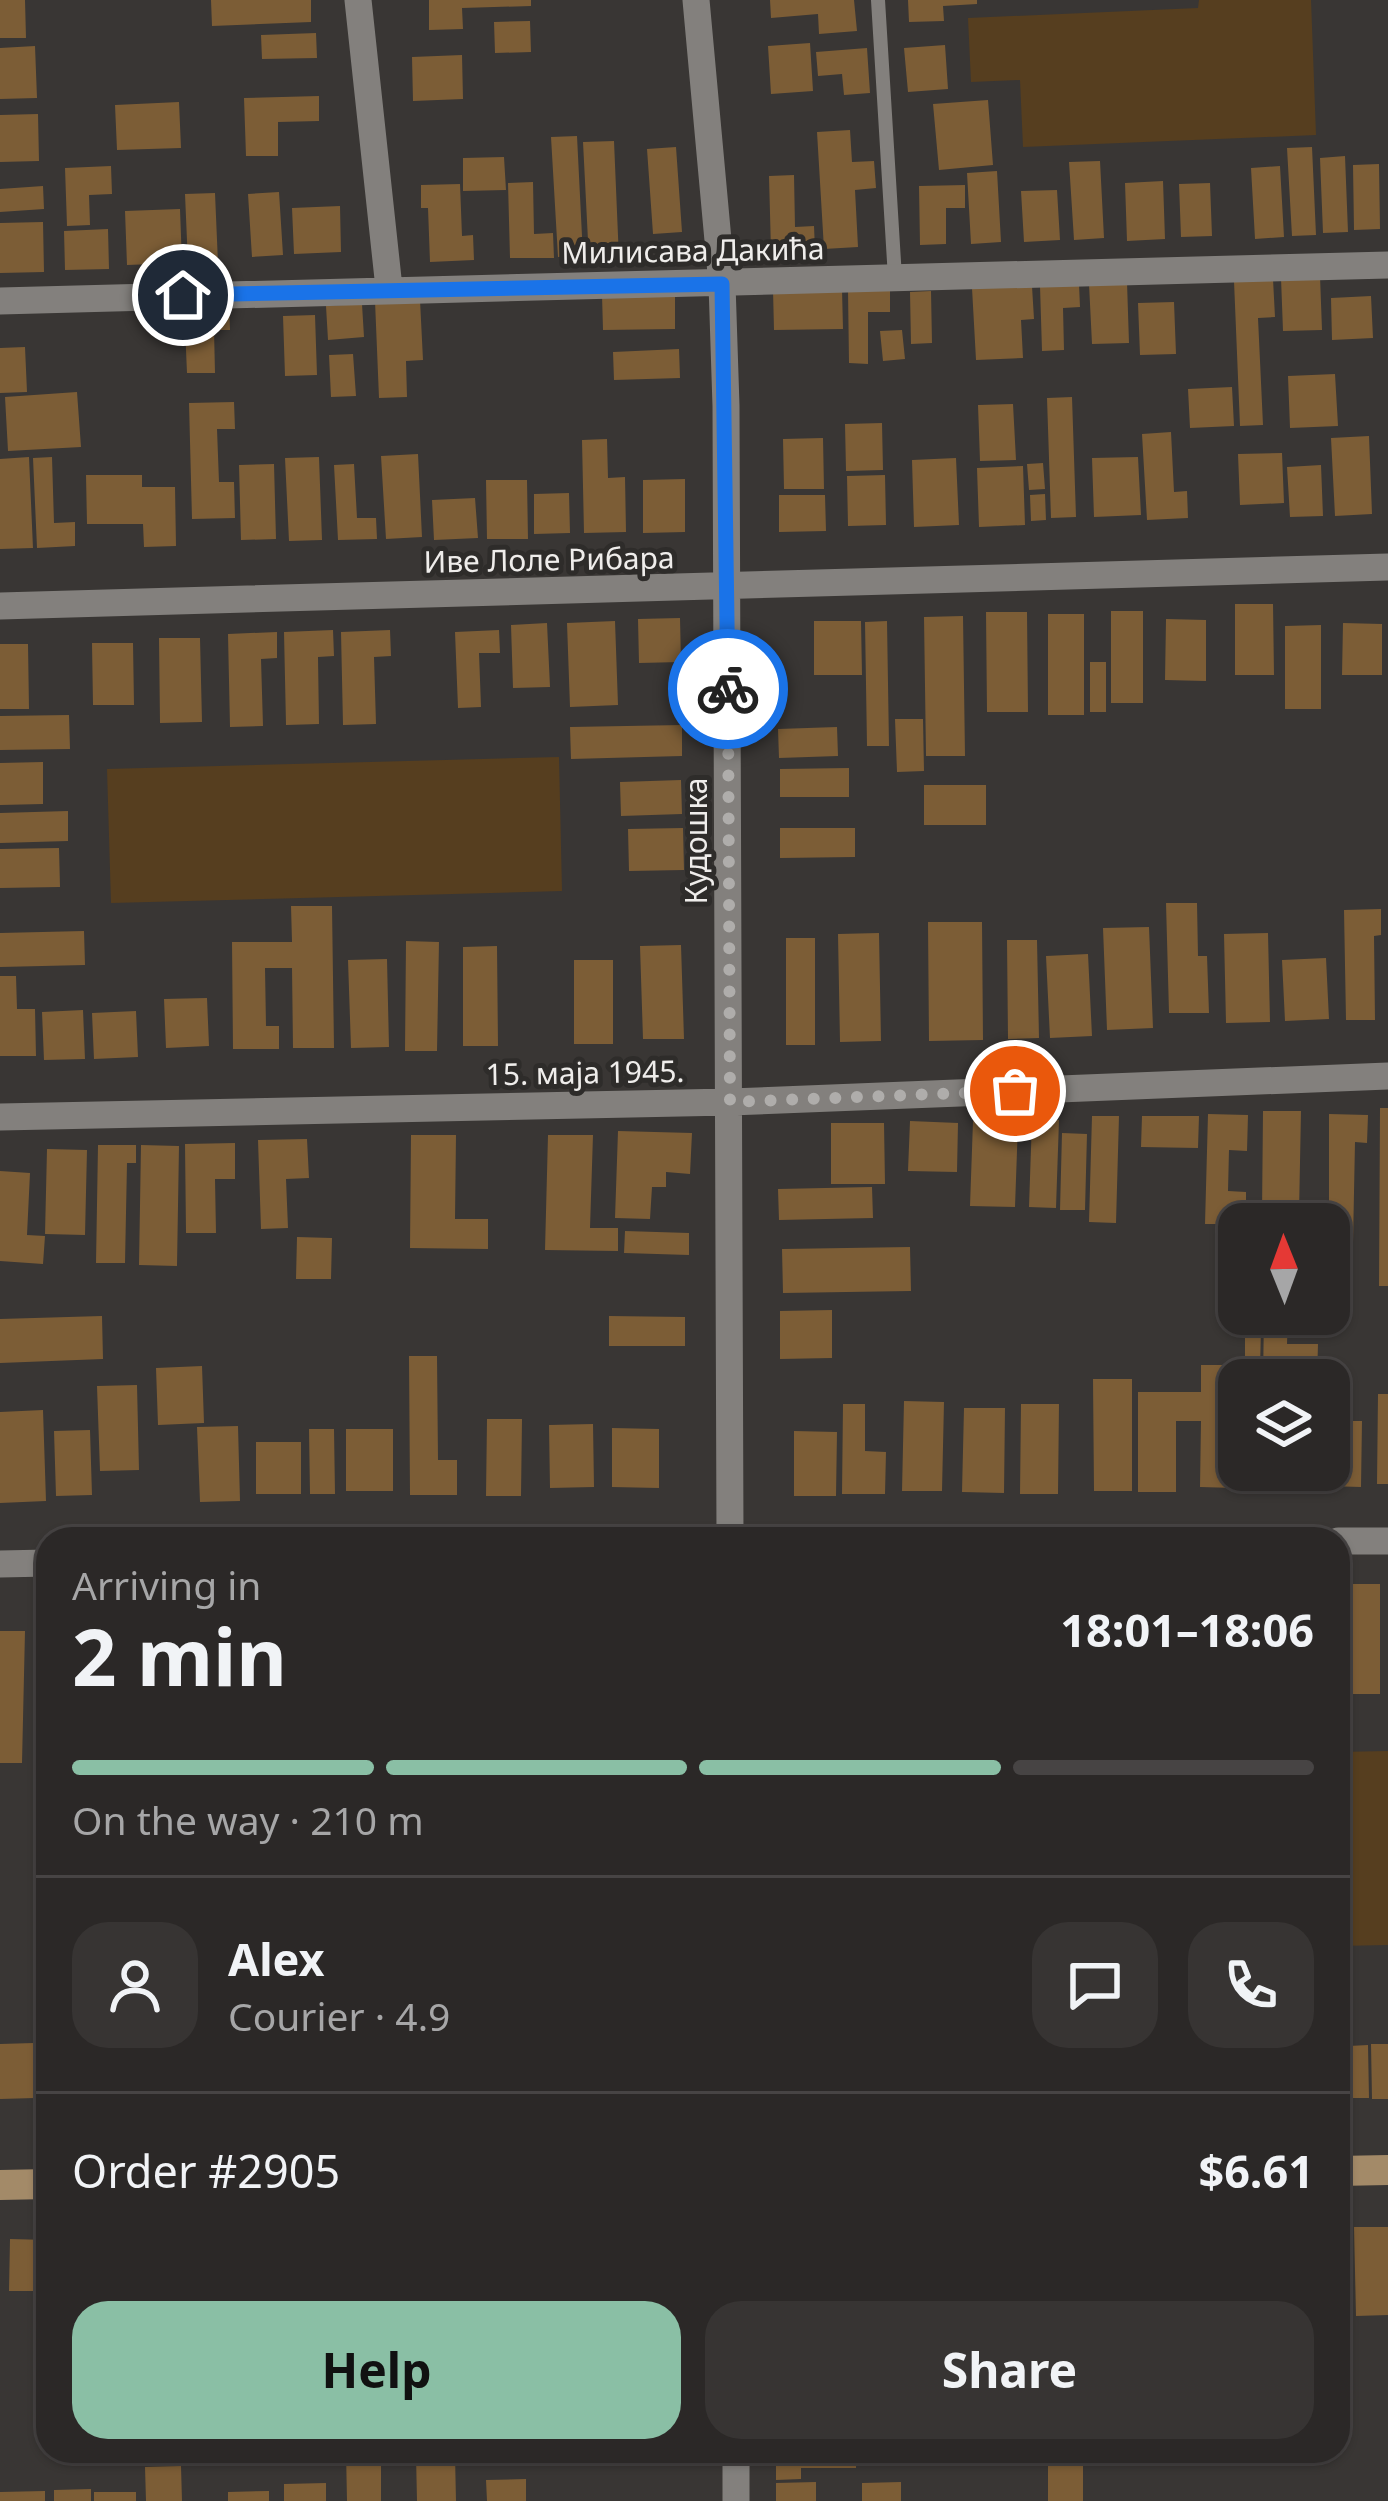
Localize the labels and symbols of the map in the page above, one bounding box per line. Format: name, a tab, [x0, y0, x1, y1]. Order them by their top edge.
street label: Милисава Дакића	[561, 227, 825, 273]
pin	[132, 244, 234, 346]
street label: Иве Лоле Рибара	[423, 536, 675, 582]
courier	[668, 629, 788, 749]
street label: Кудошка	[675, 777, 716, 905]
pin	[964, 1040, 1066, 1142]
street label: 15. маја 1945.	[485, 1050, 685, 1094]
north arrow	[1218, 1203, 1350, 1335]

